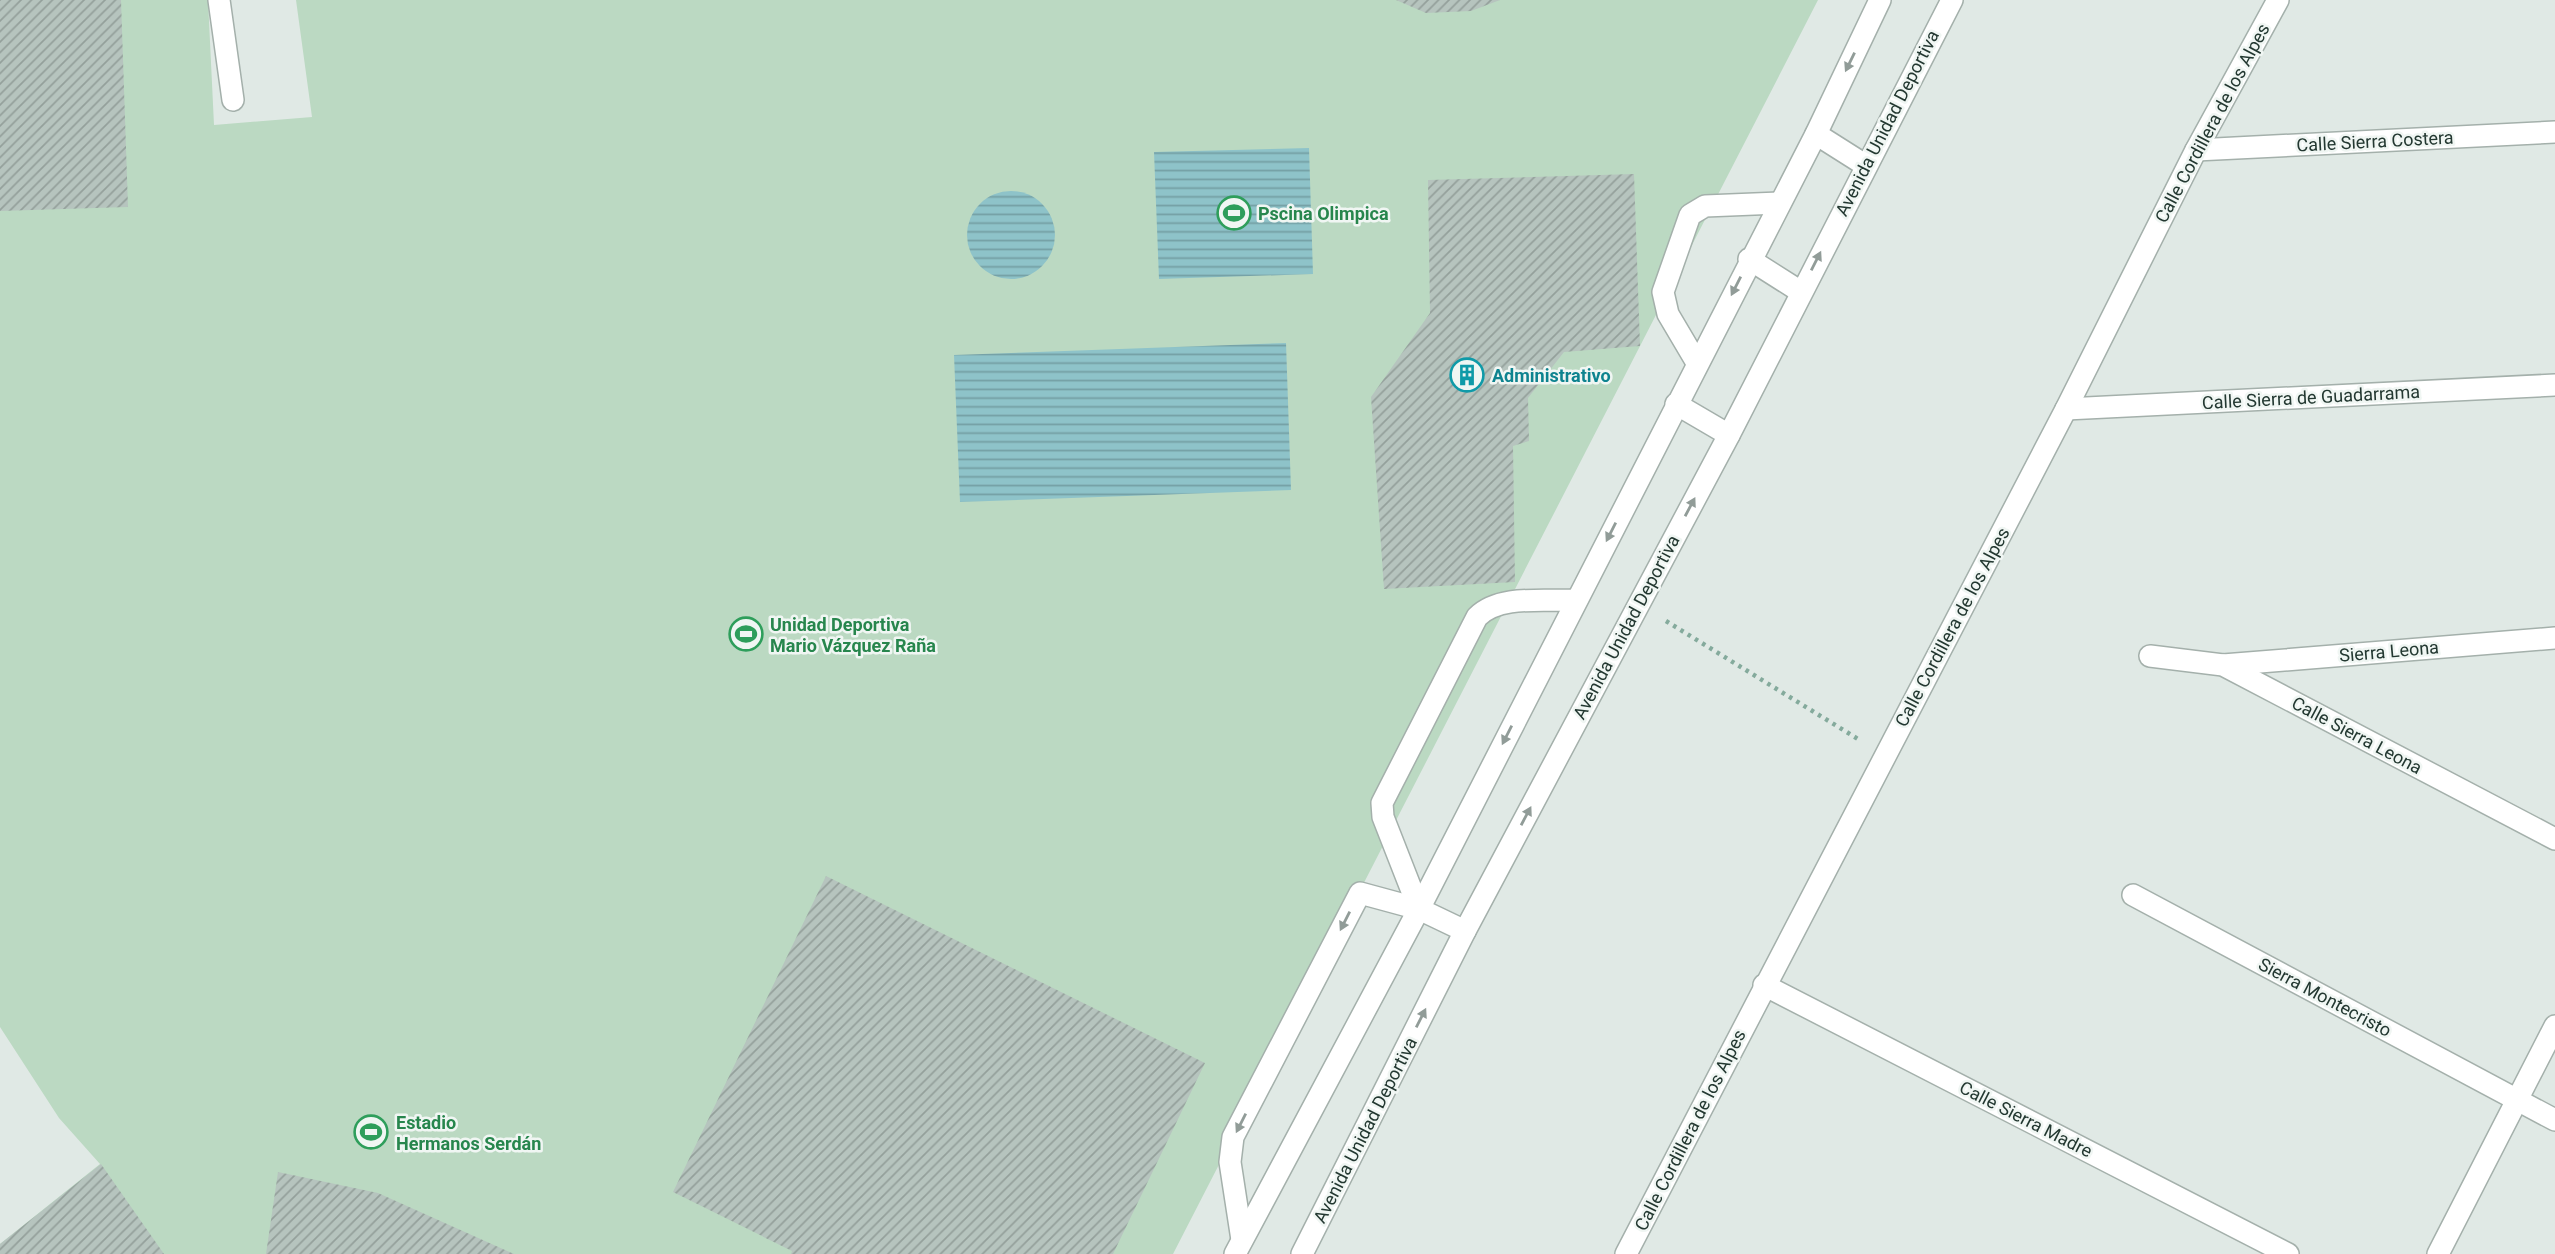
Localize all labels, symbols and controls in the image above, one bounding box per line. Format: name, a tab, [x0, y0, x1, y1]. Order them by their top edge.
street label: Calle Cordillera de los Alpes	[2150, 20, 2274, 226]
street label: Avenida Unidad Deportiva	[1831, 27, 1943, 219]
one-way arrow	[1845, 52, 1856, 72]
street label: Calle Sierra Costera	[2296, 126, 2454, 156]
sports icon: Pscina Olimpica	[1215, 194, 1253, 232]
place label: Pscina Olimpica	[1258, 203, 1389, 224]
one-way arrow	[1811, 251, 1822, 271]
one-way arrow	[1730, 276, 1741, 296]
building icon: Administrativo	[1448, 356, 1486, 394]
place label: Administrativo	[1492, 365, 1611, 386]
street label: Calle Sierra de Guadarrama	[2201, 381, 2421, 413]
one-way arrow	[1684, 497, 1696, 517]
one-way arrow	[1605, 522, 1616, 542]
street label: Calle Cordillera de los Alpes	[1890, 524, 2014, 730]
street label: Avenida Unidad Deportiva	[1568, 531, 1684, 723]
place label: Unidad Deportiva Mario Vázquez Raña	[770, 614, 936, 656]
sports icon: Unidad Deportiva Mario Vázquez Raña	[727, 615, 765, 653]
street label: Sierra Leona	[2338, 636, 2440, 666]
street label: Calle Sierra Leona	[2288, 692, 2426, 778]
one-way arrow	[1502, 725, 1513, 745]
one-way arrow	[1520, 806, 1531, 826]
one-way arrow	[1340, 911, 1351, 931]
street label: Sierra Montecristo	[2255, 953, 2395, 1041]
one-way arrow	[1415, 1008, 1426, 1028]
street label: Calle Cordillera de los Alpes	[1630, 1026, 1750, 1234]
street label: Avenida Unidad Deportiva	[1309, 1034, 1421, 1226]
street label: Calle Sierra Madre	[1956, 1076, 2096, 1162]
place label: Estadio Hermanos Serdán	[396, 1112, 541, 1154]
sports icon: Estadio Hermanos Serdán	[352, 1113, 390, 1151]
one-way arrow	[1235, 1113, 1246, 1133]

